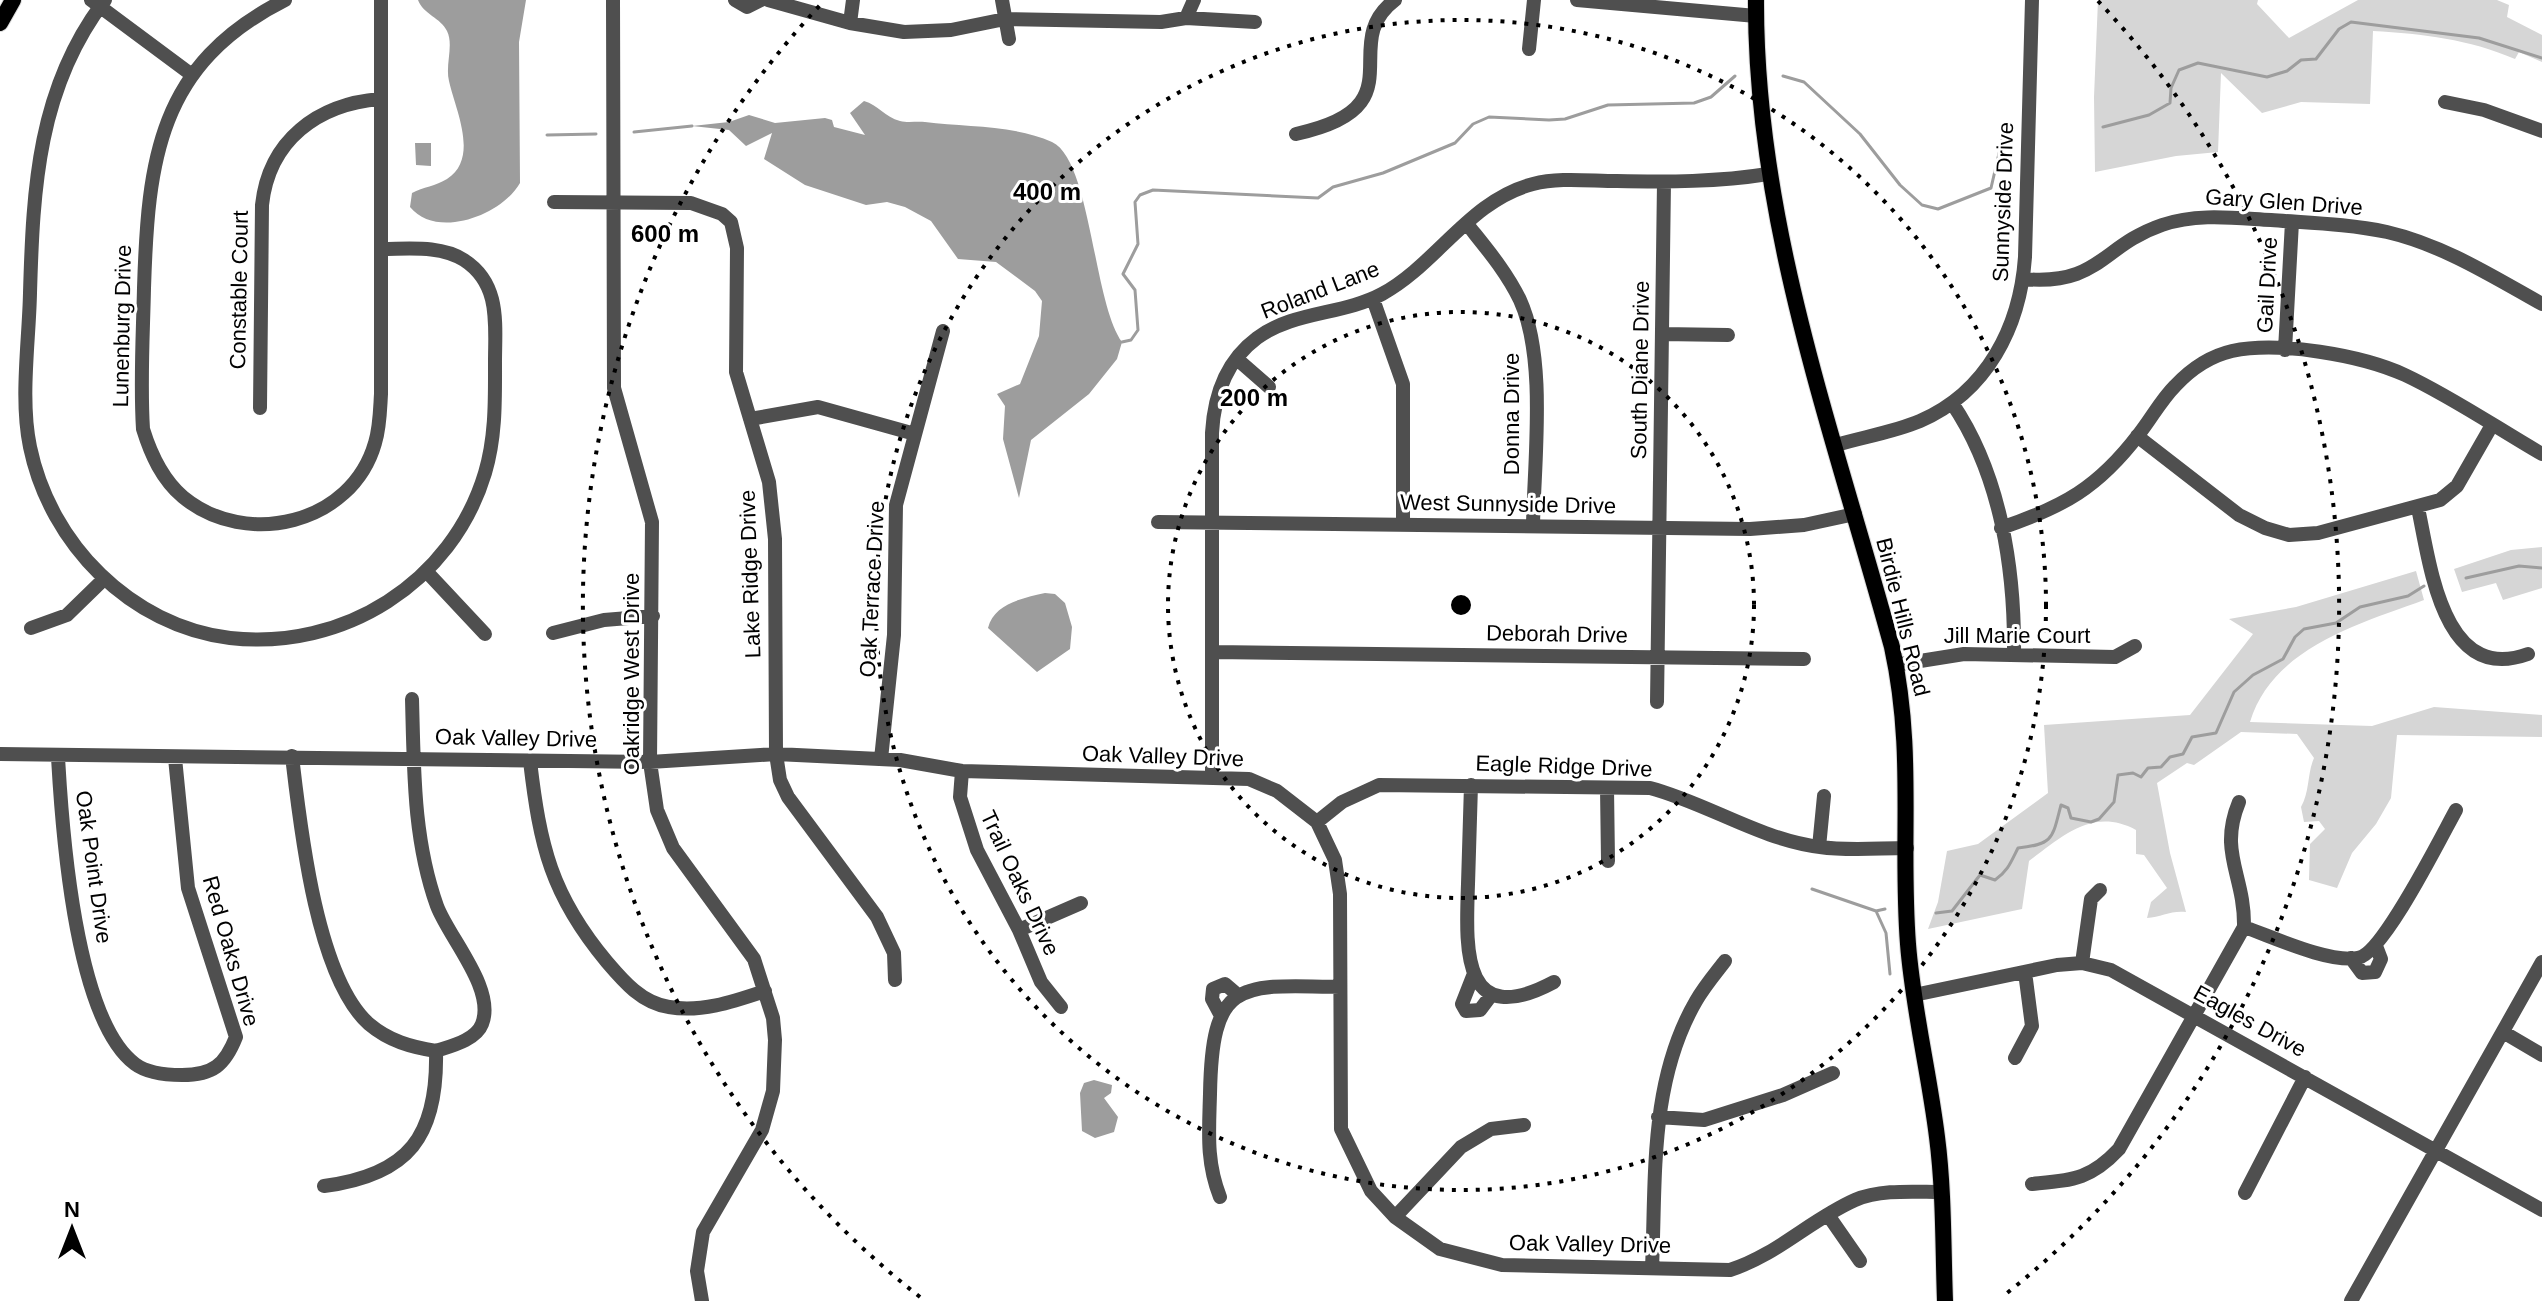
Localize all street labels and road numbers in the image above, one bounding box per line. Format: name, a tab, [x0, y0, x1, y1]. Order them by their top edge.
street label: Sunnyside Drive	[1988, 122, 2018, 282]
street label: Gary Glen Drive	[2204, 184, 2364, 220]
street label: Constable Court	[225, 210, 253, 370]
street label: Gail Drive	[2252, 236, 2282, 334]
street label: Lunenburg Drive	[108, 244, 136, 408]
street label: Roland Lane	[1257, 256, 1383, 324]
street label: South Diane Drive	[1626, 281, 1654, 459]
street label: Donna Drive	[1499, 353, 1524, 475]
street label: Lake Ridge Drive	[735, 489, 765, 659]
street label: West Sunnyside Drive	[1400, 490, 1616, 518]
street label: Oak Terrace Drive	[855, 500, 889, 678]
street label: Birdie Hills Road	[1871, 535, 1935, 699]
street label: Oakridge West Drive	[619, 573, 644, 775]
street label: Deborah Drive	[1486, 620, 1628, 648]
street label: Jill Marie Court	[1944, 623, 2090, 648]
street label: Oak Valley Drive	[435, 724, 597, 752]
street label: Oak Valley Drive	[1082, 741, 1244, 771]
street label: Eagle Ridge Drive	[1475, 750, 1653, 782]
street label: Oak Point Drive	[71, 789, 117, 945]
street label: Trail Oaks Drive	[976, 807, 1064, 959]
street label: Red Oaks Drive	[198, 873, 264, 1029]
street label: Eagles Drive	[2189, 980, 2311, 1062]
street label: Oak Valley Drive	[1509, 1230, 1671, 1258]

